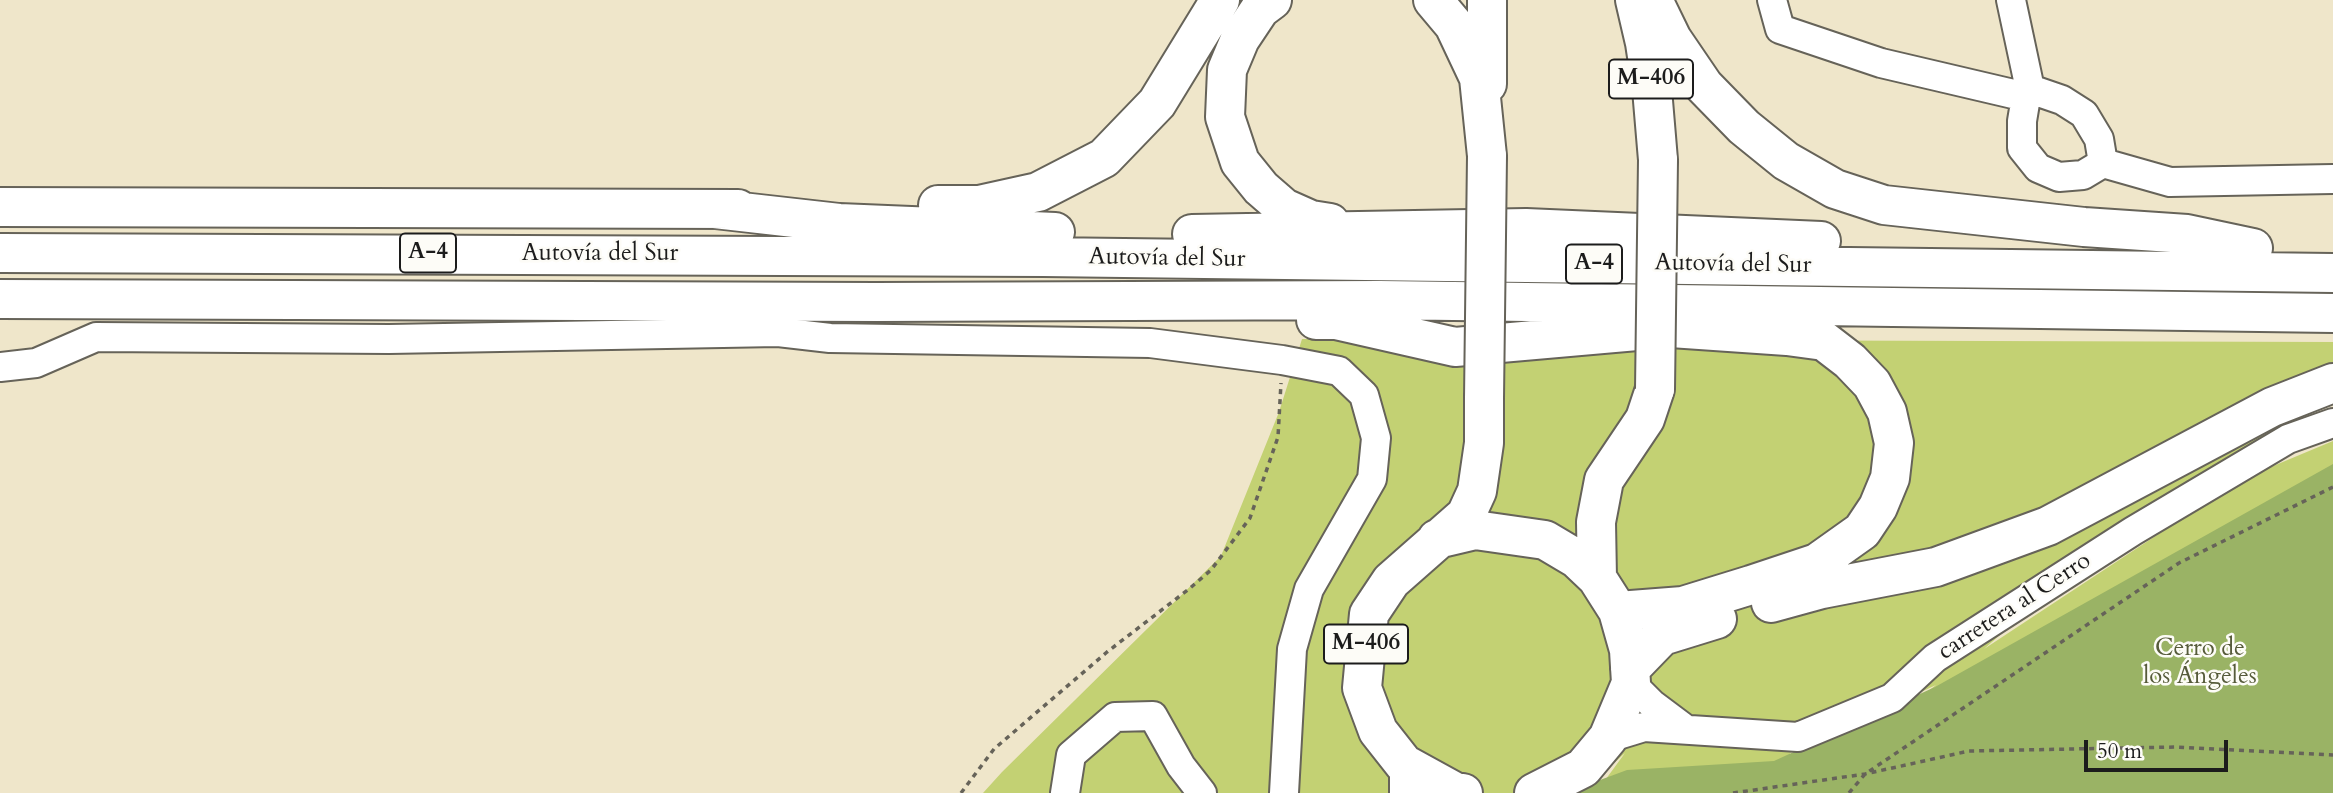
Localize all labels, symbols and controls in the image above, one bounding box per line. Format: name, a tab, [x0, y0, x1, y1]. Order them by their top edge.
road number: M-406	[1609, 60, 1693, 99]
road number: A-4	[400, 234, 456, 272]
street label: Autovía del Sur	[522, 240, 678, 268]
street label: Autovía del Sur	[1088, 243, 1246, 275]
road number: A-4	[1566, 244, 1622, 284]
street label: Autovía del Sur	[1654, 249, 1812, 281]
street label: carretera al Cerro	[1933, 547, 2097, 667]
road number: M-406	[1324, 624, 1408, 664]
park label: Cerro de los Ángeles	[2143, 635, 2257, 691]
scale bar	[2088, 726, 2232, 770]
text: 50 m	[2097, 737, 2142, 766]

